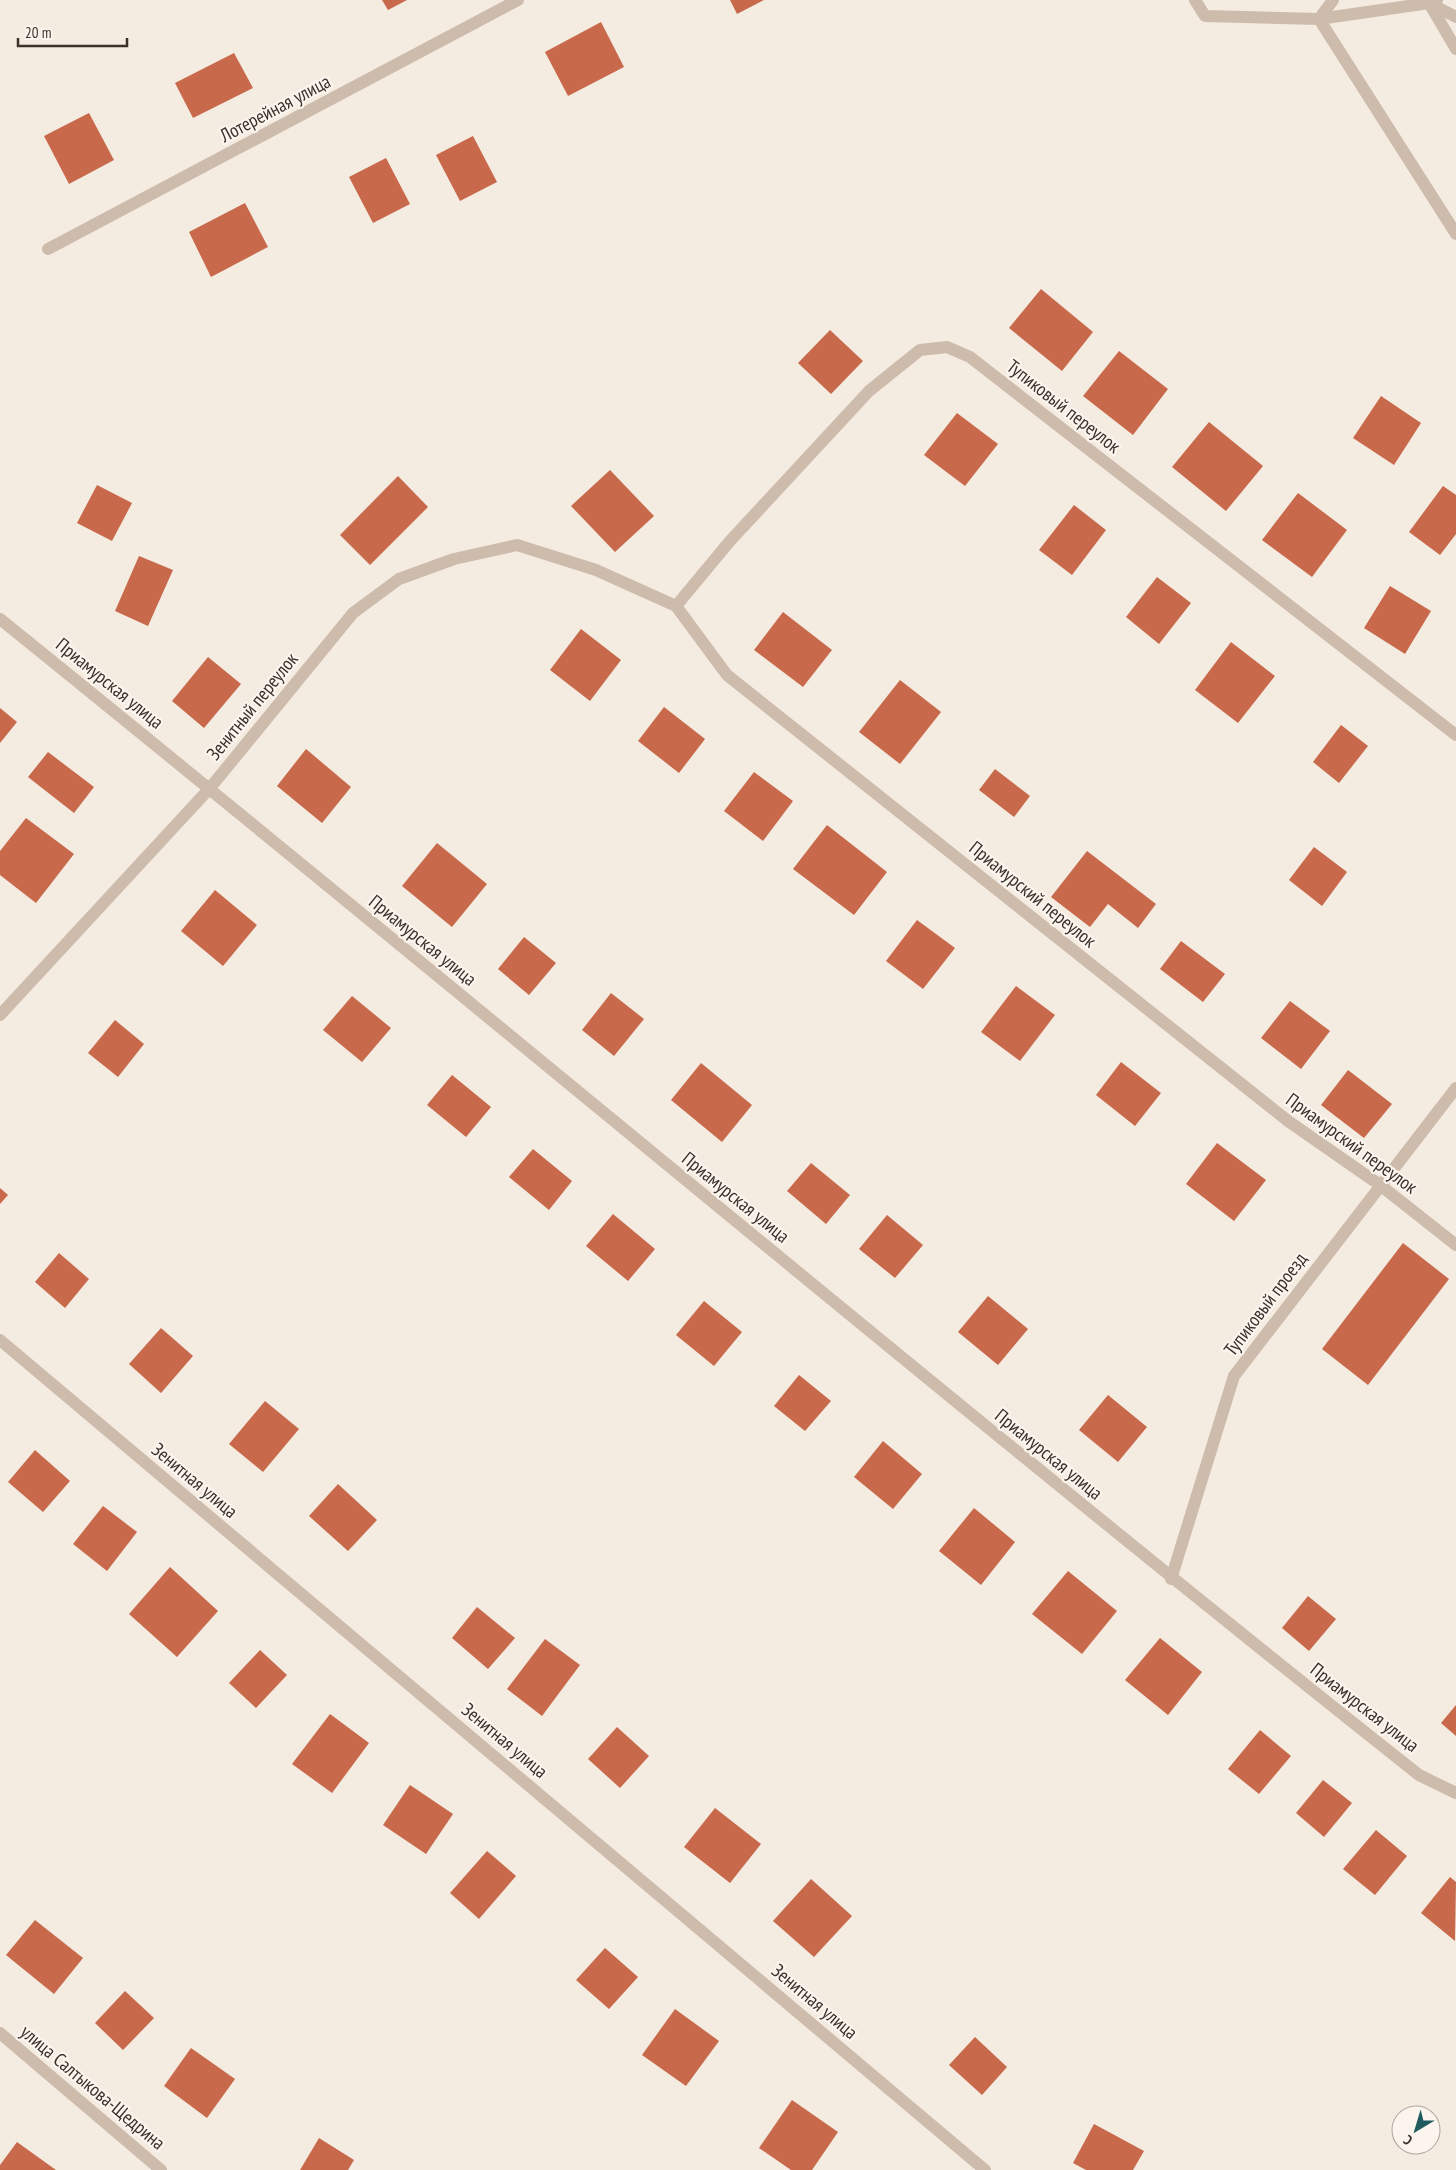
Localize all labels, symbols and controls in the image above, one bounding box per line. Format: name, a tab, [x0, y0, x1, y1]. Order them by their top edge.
scale bar	[18, 15, 126, 47]
text: 20 m	[25, 23, 51, 42]
street label: Лотерейная улица	[215, 69, 334, 148]
street label: Тупиковый переулок	[1002, 354, 1126, 458]
street label: Приамурская улица	[51, 632, 169, 734]
street label: Зенитный переулок	[201, 647, 303, 765]
street label: Приамурский переулок	[965, 835, 1102, 953]
street label: Приамурская улица	[364, 889, 482, 991]
street label: Приамурский переулок	[1282, 1087, 1423, 1199]
street label: Приамурская улица	[677, 1146, 795, 1248]
street label: Тупиковый проезд	[1218, 1247, 1312, 1360]
street label: Приамурская улица	[990, 1403, 1108, 1505]
street label: Зенитная улица	[147, 1437, 243, 1523]
street label: Приамурская улица	[1306, 1657, 1424, 1757]
street label: Зенитная улица	[457, 1697, 553, 1783]
street label: Зенитная улица	[767, 1958, 863, 2044]
street label: улица Салтыкова-Щедрина	[16, 2019, 170, 2155]
north arrow	[1391, 2105, 1441, 2155]
text: С	[1399, 2131, 1416, 2149]

